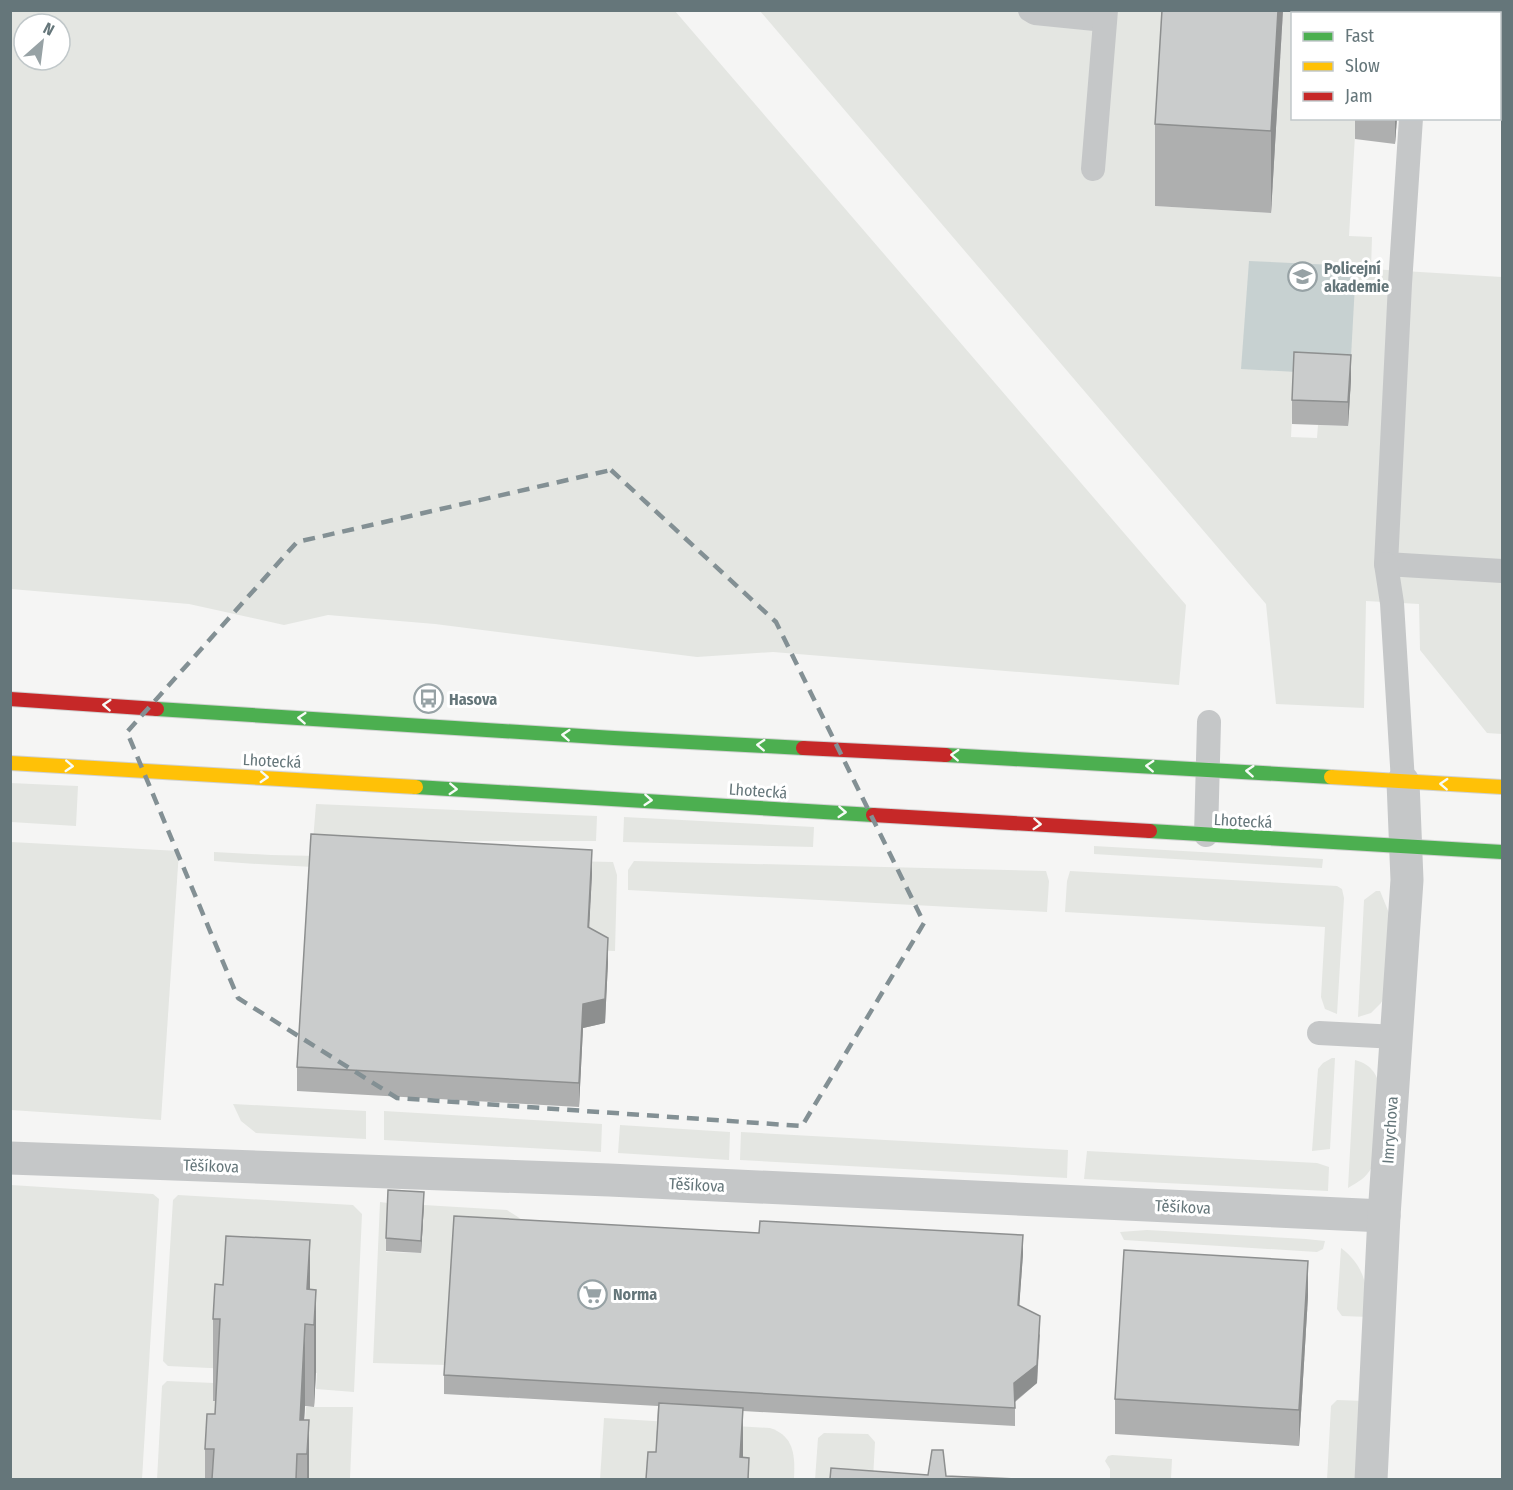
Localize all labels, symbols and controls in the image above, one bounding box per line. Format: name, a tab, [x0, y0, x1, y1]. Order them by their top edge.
north arrow	[12, 12, 72, 72]
legend	[1291, 12, 1501, 120]
text: N	[40, 19, 58, 40]
text: Fast	[1345, 25, 1374, 47]
text: Slow	[1345, 55, 1380, 77]
text: Jam	[1345, 85, 1373, 107]
place label: Policejní akademie	[1324, 259, 1389, 296]
school or university icon: Policejní akademie	[1287, 261, 1319, 293]
bus stop icon: Hasova	[412, 683, 444, 715]
place label: Hasova	[449, 690, 497, 709]
one-way arrow	[103, 699, 112, 712]
one-way arrow	[298, 711, 307, 724]
one-way arrow	[561, 728, 570, 741]
one-way arrow	[756, 739, 765, 752]
one-way arrow	[951, 749, 960, 762]
street label: Lhotecká	[242, 750, 302, 772]
one-way arrow	[1146, 759, 1155, 772]
one-way arrow	[64, 760, 73, 773]
one-way arrow	[1245, 765, 1254, 778]
one-way arrow	[259, 771, 268, 784]
one-way arrow	[1440, 778, 1449, 791]
street label: Lhotecká	[728, 779, 788, 803]
one-way arrow	[448, 782, 457, 795]
one-way arrow	[643, 794, 652, 807]
one-way arrow	[838, 806, 847, 819]
street label: Lhotecká	[1213, 810, 1273, 832]
one-way arrow	[1032, 818, 1041, 831]
street label: Imrychova	[1378, 1096, 1402, 1164]
street label: Těšíkova	[183, 1156, 239, 1176]
street label: Těšíkova	[669, 1174, 726, 1196]
street label: Těšíkova	[1155, 1196, 1212, 1218]
supermarket icon: Norma	[576, 1278, 608, 1310]
place label: Norma	[613, 1285, 657, 1304]

